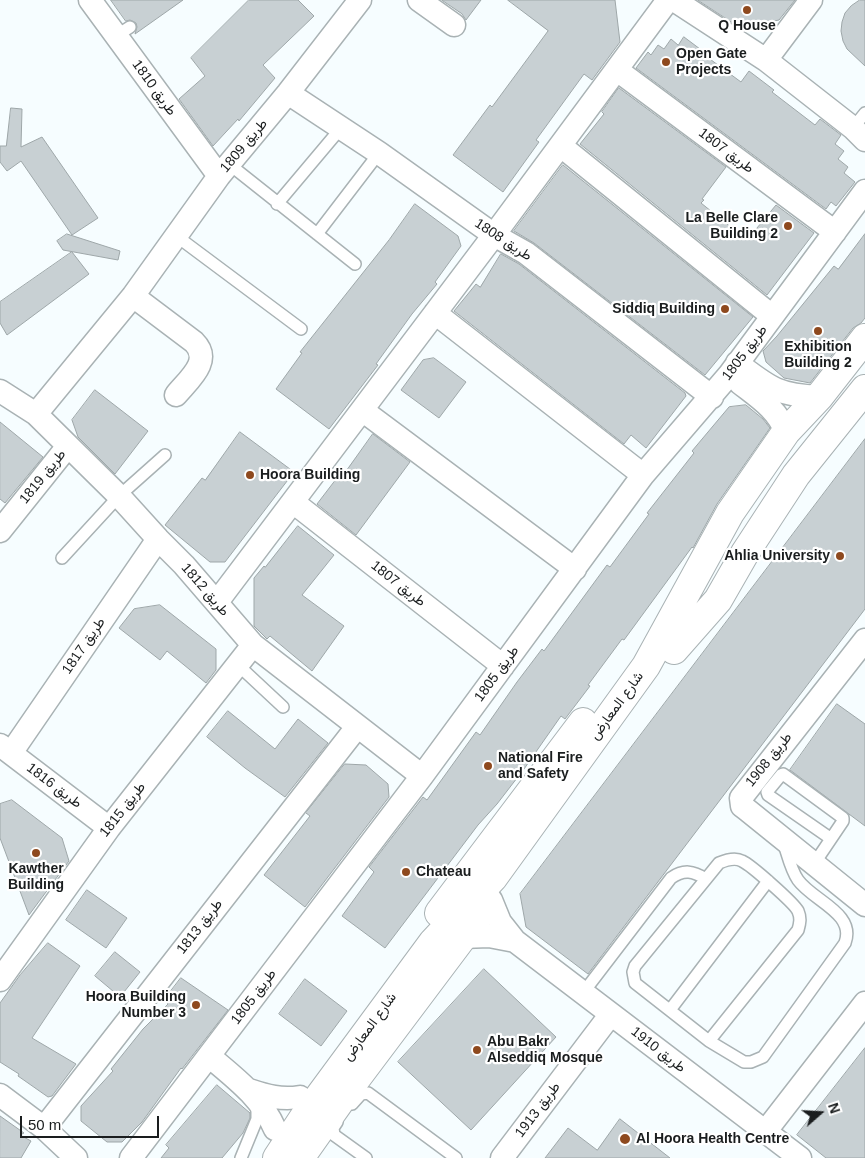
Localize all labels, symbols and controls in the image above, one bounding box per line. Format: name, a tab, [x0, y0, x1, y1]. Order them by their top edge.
marker: Q House	[741, 4, 753, 16]
place label: Q House	[718, 18, 776, 34]
place label: Open Gate Projects	[676, 46, 747, 78]
marker: Open Gate Projects	[660, 56, 672, 68]
street label: طريق 1810	[128, 57, 180, 119]
street label: طريق 1809	[217, 116, 271, 176]
street label: طريق 1807	[695, 125, 757, 177]
place label: La Belle Clare Building 2	[685, 210, 778, 242]
street label: طريق 1808	[471, 215, 535, 265]
marker: La Belle Clare Building 2	[782, 220, 794, 232]
place label: Siddiq Building	[612, 301, 715, 317]
marker: Siddiq Building	[719, 303, 731, 315]
street label: طريق 1805	[719, 322, 771, 384]
marker: Exhibition Building 2	[812, 325, 824, 337]
place label: Exhibition Building 2	[784, 339, 852, 372]
street label: طريق 1819	[16, 447, 70, 507]
place label: Hoora Building	[260, 467, 360, 483]
marker: Hoora Building	[244, 469, 256, 481]
place label: Ahlia University	[724, 548, 830, 564]
marker: Ahlia University	[834, 550, 846, 562]
street label: طريق 1807	[367, 557, 429, 611]
street label: طريق 1812	[177, 560, 233, 620]
street label: طريق 1817	[59, 614, 109, 678]
street label: طريق 1805	[471, 643, 523, 705]
street label: شارع المعارض	[587, 669, 647, 743]
street label: طريق 1908	[742, 730, 796, 790]
place label: National Fire and Safety	[498, 750, 583, 782]
street label: طريق 1816	[23, 760, 85, 812]
marker: National Fire and Safety	[482, 760, 494, 772]
street label: طريق 1815	[96, 779, 150, 841]
marker: Kawther Building	[30, 847, 42, 859]
place label: Kawther Building	[8, 861, 64, 894]
place label: Chateau	[416, 864, 471, 880]
marker: Chateau	[400, 866, 412, 878]
street label: طريق 1813	[173, 896, 227, 958]
street label: طريق 1805	[228, 966, 280, 1028]
place label: Hoora Building Number 3	[86, 989, 186, 1022]
street label: شارع المعارض	[340, 990, 400, 1064]
marker: Hoora Building Number 3	[190, 999, 202, 1011]
street label: طريق 1910	[627, 1023, 689, 1077]
place label: Abu Bakr Alseddiq Mosque	[487, 1034, 603, 1066]
marker: Abu Bakr Alseddiq Mosque	[471, 1044, 483, 1056]
street label: طريق 1913	[512, 1079, 564, 1141]
north arrow	[795, 1088, 845, 1138]
text: N	[825, 1101, 843, 1116]
scale bar	[22, 1106, 161, 1138]
text: 50 m	[28, 1116, 61, 1133]
place label: Al Hoora Health Centre	[636, 1131, 789, 1147]
marker: Al Hoora Health Centre	[618, 1132, 632, 1146]

